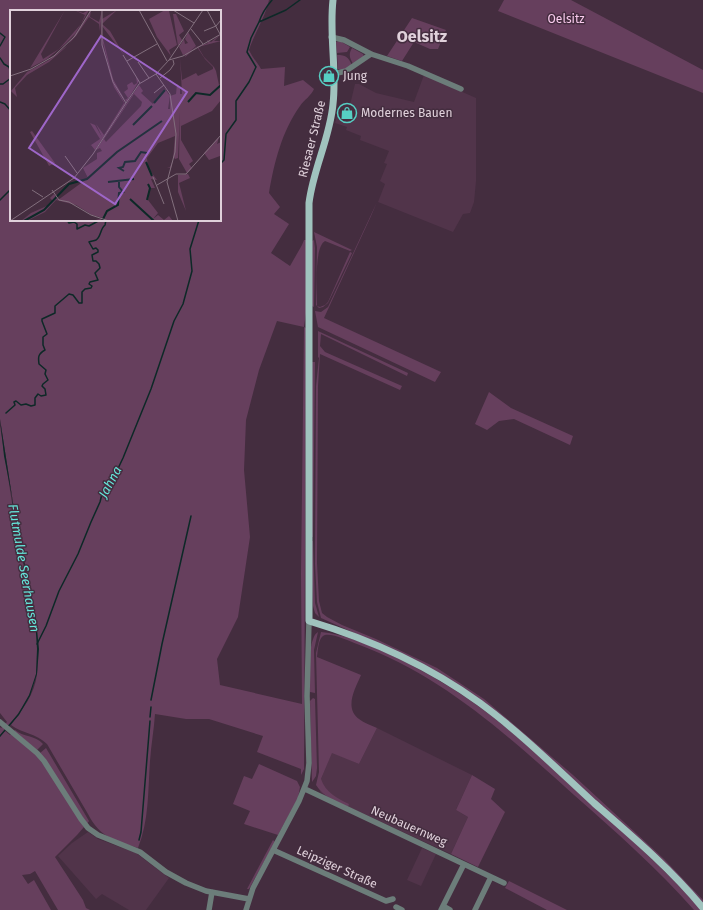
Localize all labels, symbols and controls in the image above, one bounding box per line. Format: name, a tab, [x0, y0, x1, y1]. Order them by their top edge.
inset map	[10, 10, 221, 221]
park label: Oelsitz	[548, 12, 584, 26]
district label: Oelsitz	[397, 27, 448, 46]
shop icon: Jung	[318, 65, 340, 87]
place label: Jung	[343, 69, 368, 83]
street label: Riesaer Straße	[296, 99, 328, 179]
shop icon: Modernes Bauen	[336, 102, 358, 124]
place label: Modernes Bauen	[361, 106, 452, 120]
water label: Jahna	[95, 464, 125, 501]
water label: Flutmulde Seerhausen	[5, 503, 43, 633]
street label: Neubauernweg	[369, 803, 450, 849]
street label: Leipziger Straße	[294, 843, 380, 891]

